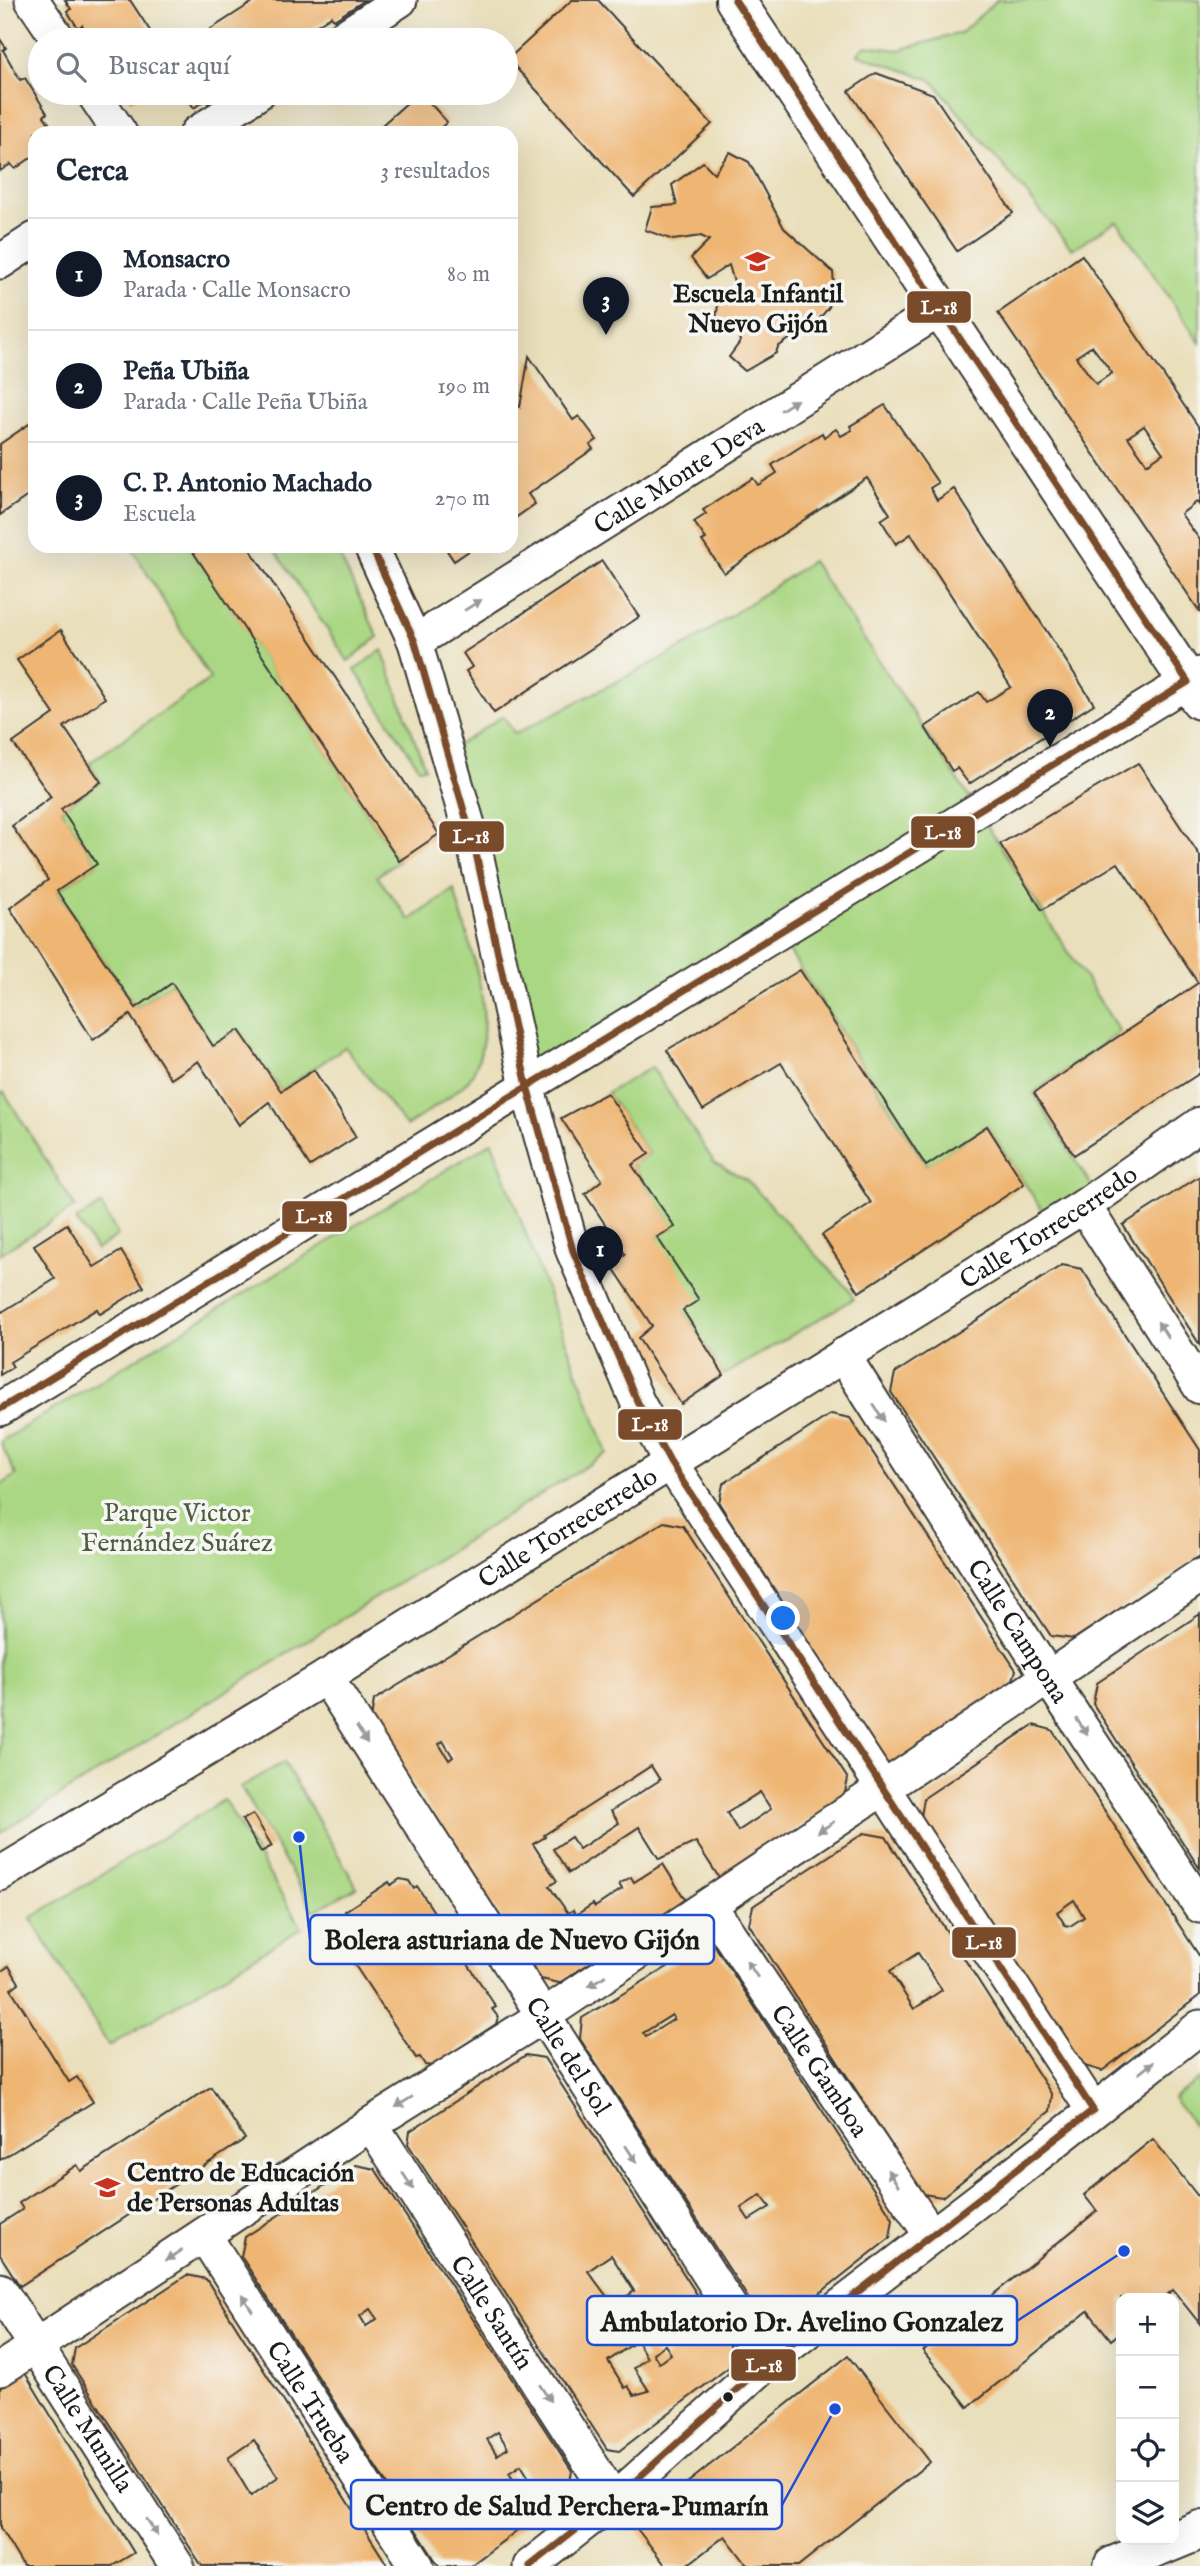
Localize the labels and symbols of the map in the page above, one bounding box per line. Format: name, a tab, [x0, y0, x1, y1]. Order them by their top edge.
school or university icon: Escuela Infantil Nuevo Gijón	[744, 247, 772, 275]
pin: 3	[583, 277, 629, 335]
place label: Escuela Infantil Nuevo Gijón	[673, 278, 844, 341]
line badge: L-18	[906, 290, 972, 324]
text: L-18	[921, 297, 957, 321]
one-way arrow	[779, 398, 799, 411]
street label: Calle Monte Deva	[588, 410, 772, 543]
one-way arrow	[463, 599, 482, 612]
pin: 2	[1027, 689, 1073, 747]
line badge: L-18	[910, 815, 976, 849]
line badge: L-18	[438, 820, 505, 853]
text: L-18	[925, 822, 961, 846]
text: L-18	[453, 826, 489, 850]
street label: Calle Torrecerredo	[954, 1158, 1144, 1297]
line badge: L-18	[281, 1200, 348, 1233]
text: L-18	[296, 1206, 332, 1230]
pin: 1	[577, 1226, 623, 1284]
one-way arrow	[1157, 1320, 1170, 1339]
one-way arrow	[872, 1403, 885, 1422]
line badge: L-18	[617, 1408, 683, 1441]
text: L-18	[632, 1414, 668, 1438]
street label: Calle Torrecerredo	[472, 1460, 664, 1597]
park label: Parque Victor Fernández Suárez	[81, 1497, 273, 1560]
street label: Calle Campona	[959, 1553, 1076, 1711]
your location	[766, 1601, 800, 1635]
one-way arrow	[1075, 1718, 1088, 1737]
one-way arrow	[356, 1725, 369, 1745]
one-way arrow	[817, 1820, 836, 1833]
callout: Bolera asturiana de Nuevo Gijón	[310, 1915, 714, 1964]
text: Bolera asturiana de Nuevo Gijón	[324, 1924, 700, 1959]
line badge: L-18	[951, 1926, 1017, 1959]
text: L-18	[966, 1932, 1002, 1956]
one-way arrow	[745, 1960, 759, 1978]
one-way arrow	[587, 1974, 606, 1987]
street label: Calle del Sol	[517, 1991, 618, 2123]
street label: Calle Gamboa	[763, 1999, 876, 2144]
one-way arrow	[1137, 2061, 1155, 2076]
one-way arrow	[395, 2096, 414, 2109]
one-way arrow	[624, 2144, 637, 2163]
place label: Centro de Educación de Personas Adultas	[127, 2157, 355, 2220]
one-way arrow	[886, 2169, 900, 2187]
one-way arrow	[401, 2172, 415, 2190]
school or university icon: Centro de Educación de Personas Adultas	[93, 2173, 121, 2201]
one-way arrow	[165, 2248, 183, 2262]
street label: Calle Santín	[442, 2250, 540, 2376]
one-way arrow	[241, 2293, 254, 2313]
callout: Ambulatorio Dr. Avelino Gonzalez	[587, 2296, 1017, 2345]
text: Ambulatorio Dr. Avelino Gonzalez	[600, 2306, 1003, 2341]
street label: Calle Trueba	[258, 2335, 362, 2470]
line badge: L-18	[730, 2348, 797, 2382]
text: L-18	[746, 2355, 782, 2379]
street label: Calle Munilla	[34, 2359, 141, 2500]
one-way arrow	[538, 2383, 551, 2402]
unlabelled marker	[721, 2390, 735, 2404]
callout: Centro de Salud Perchera-Pumarín	[351, 2480, 782, 2529]
text: Centro de Salud Perchera-Pumarín	[365, 2490, 769, 2525]
one-way arrow	[145, 2518, 158, 2537]

